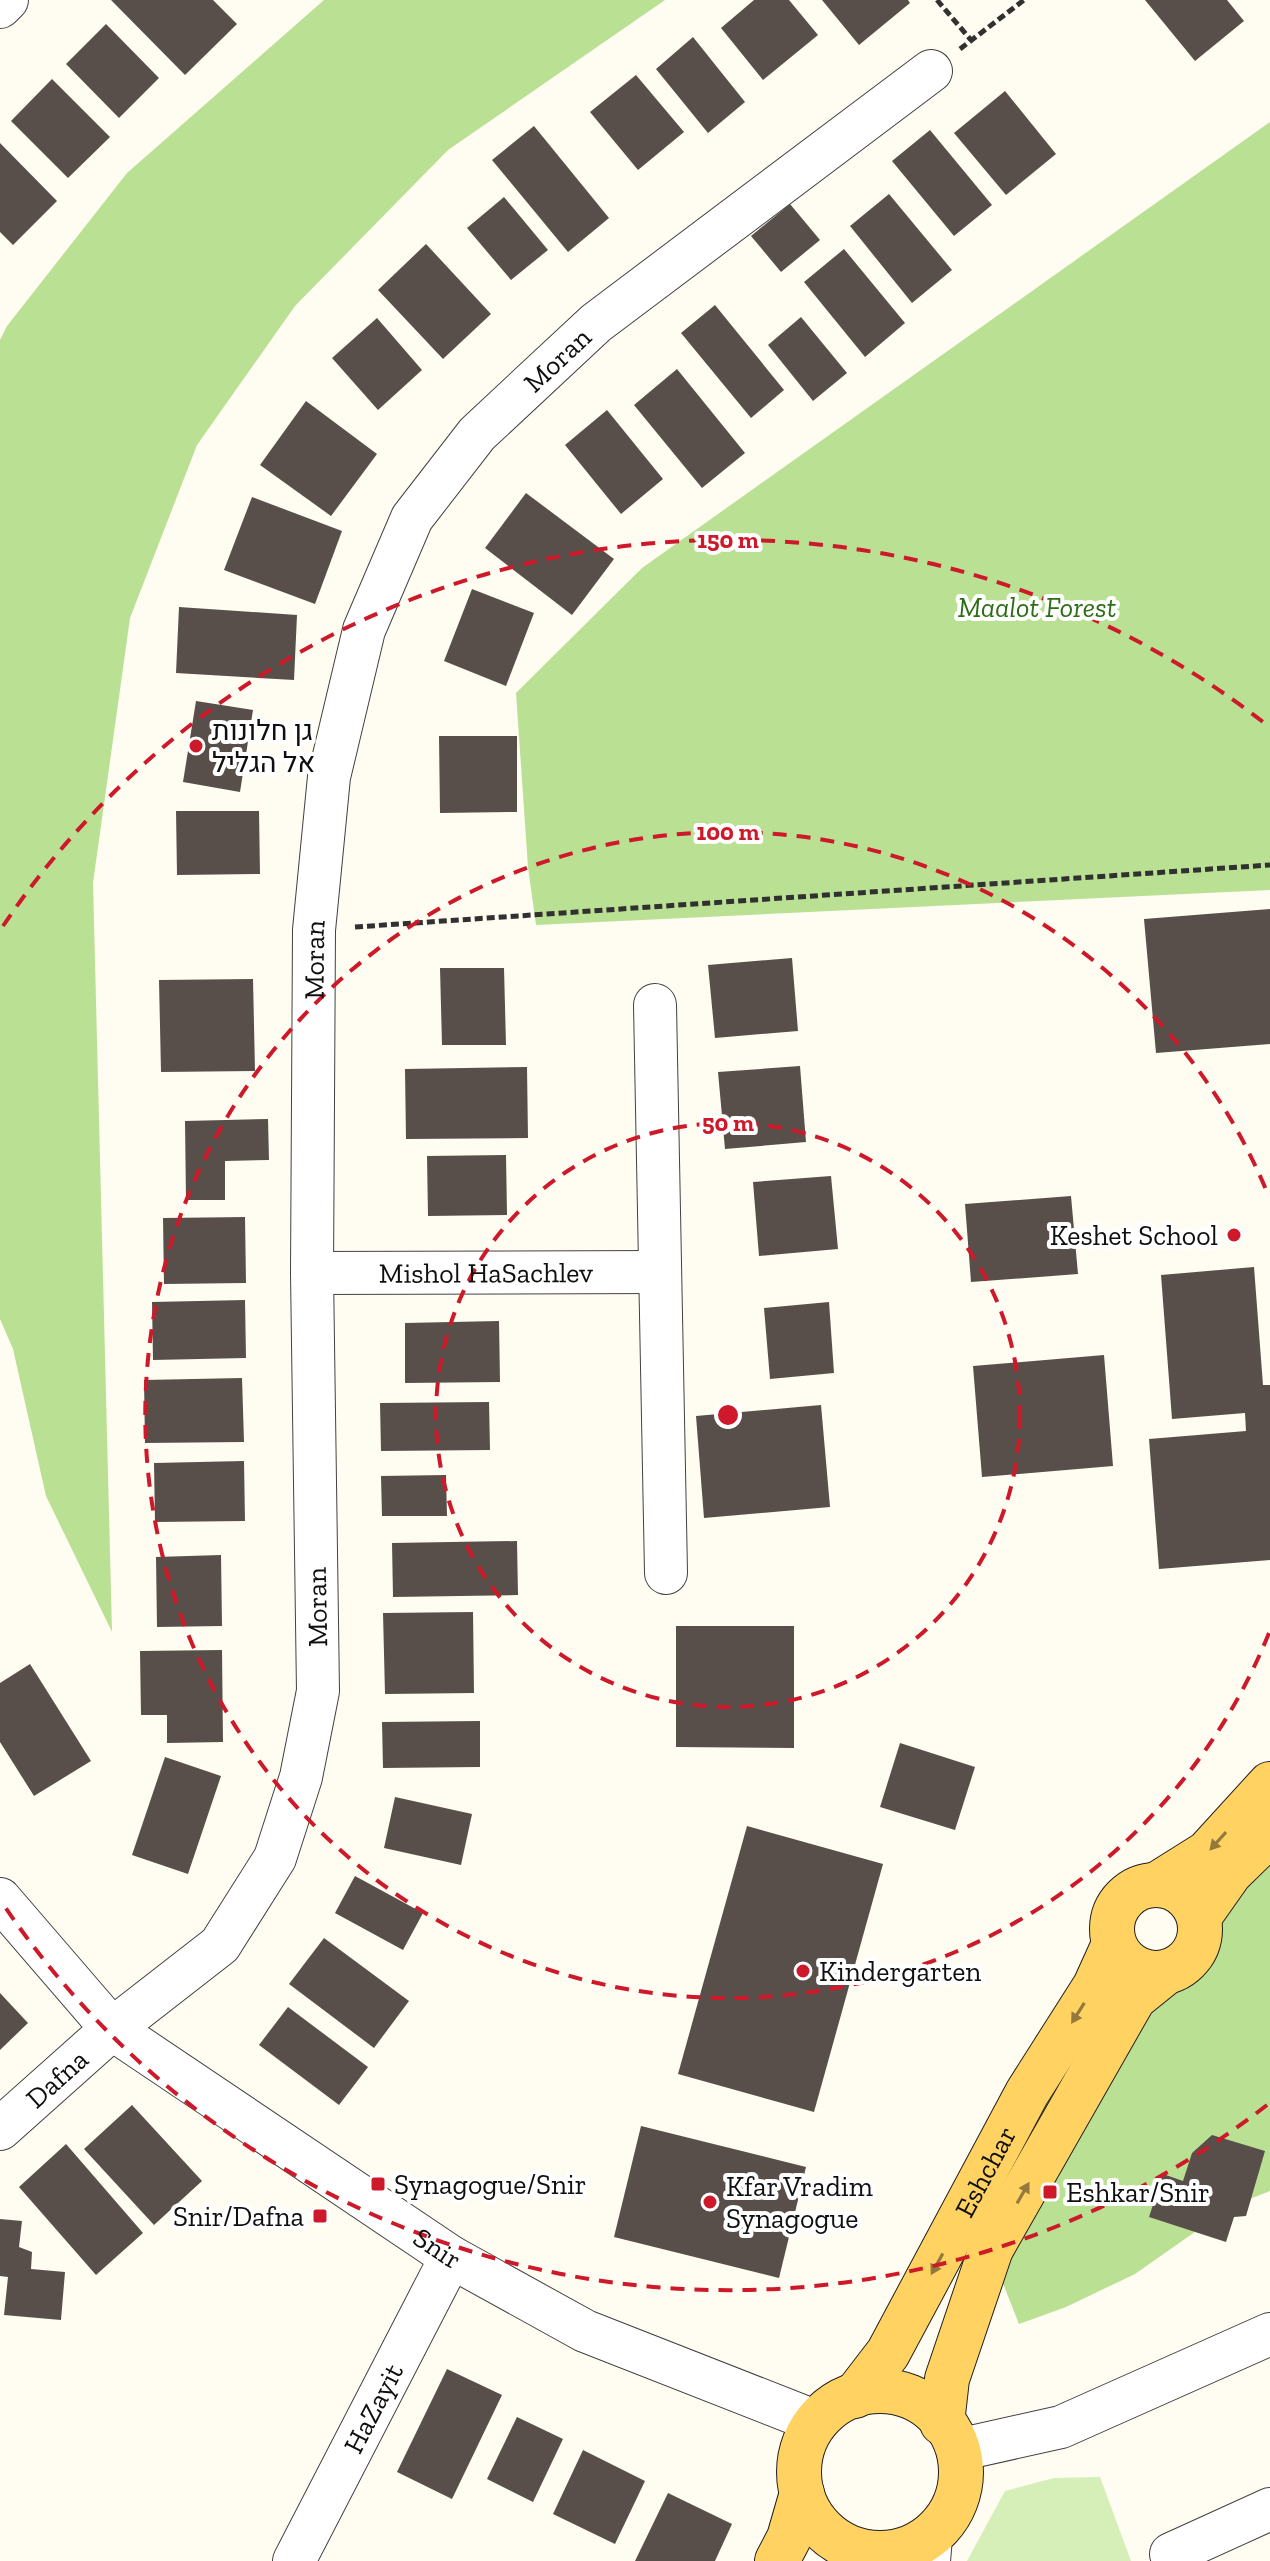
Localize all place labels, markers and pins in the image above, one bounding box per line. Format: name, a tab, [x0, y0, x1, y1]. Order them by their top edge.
place label: גן חלונות אל הגליל	[212, 714, 315, 779]
marker: גן חלונות אל הגליל	[187, 737, 205, 755]
place label: Keshet School	[1050, 1219, 1218, 1252]
marker: Keshet School	[1225, 1226, 1243, 1244]
centre of rings	[714, 1401, 742, 1429]
place label: Kindergarten	[819, 1955, 981, 1988]
marker: Kindergarten	[794, 1962, 812, 1980]
place label: Synagogue/Snir	[394, 2168, 587, 2201]
place label: Kfar Vradim Synagogue	[726, 2170, 873, 2235]
marker: Synagogue/Snir	[369, 2175, 387, 2193]
place label: Eshkar/Snir	[1066, 2176, 1210, 2209]
marker: Eshkar/Snir	[1041, 2183, 1059, 2201]
marker: Kfar Vradim Synagogue	[701, 2193, 719, 2211]
place label: Snir/Dafna	[173, 2200, 304, 2233]
marker: Snir/Dafna	[311, 2207, 329, 2225]

